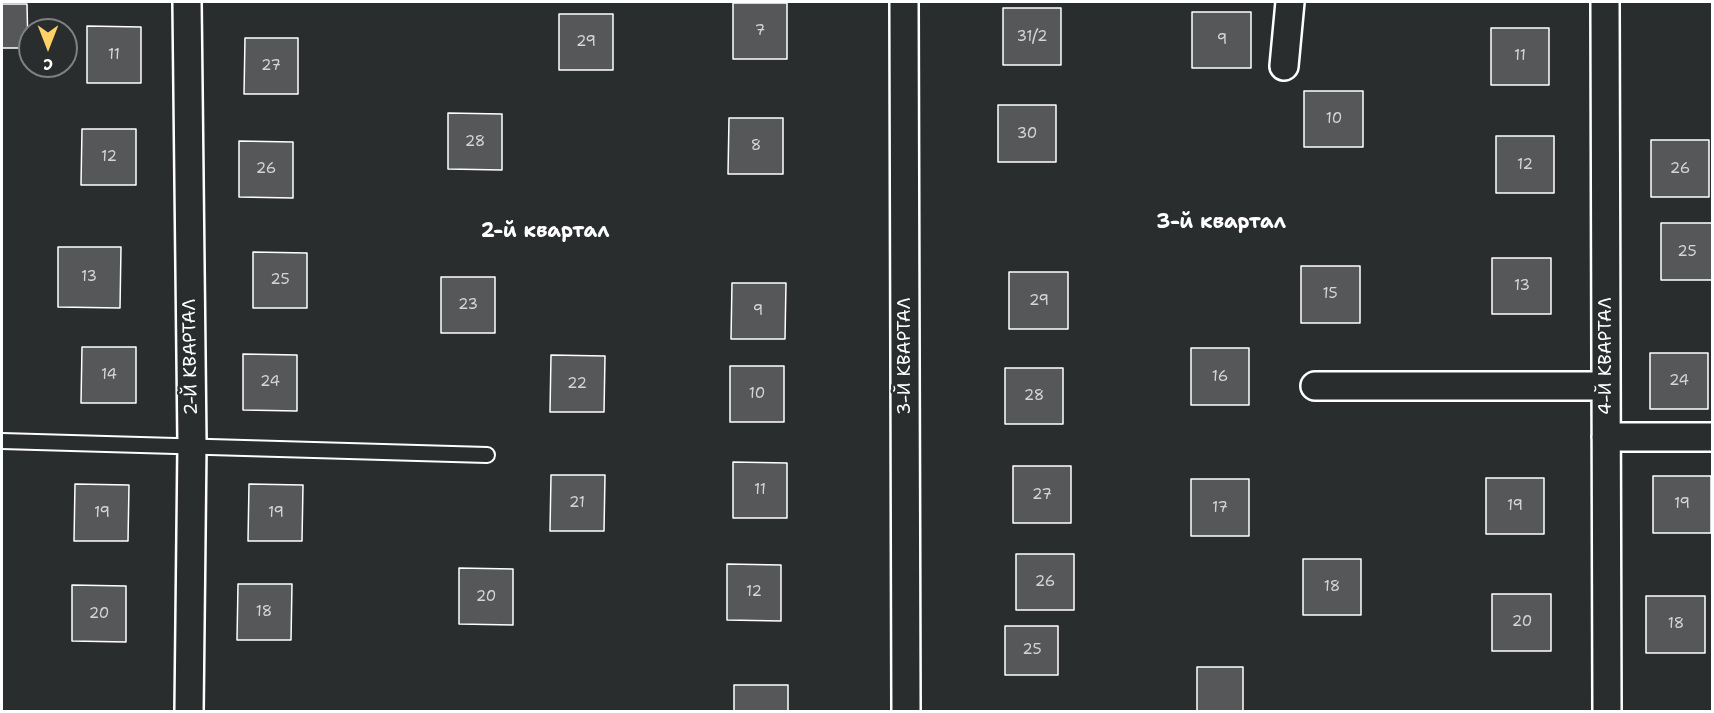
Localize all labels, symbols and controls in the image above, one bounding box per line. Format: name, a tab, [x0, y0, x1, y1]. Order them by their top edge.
north arrow	[18, 18, 78, 78]
house number: 7	[755, 22, 765, 40]
house number: 31/2	[1016, 28, 1048, 46]
house number: 9	[1217, 31, 1227, 49]
house number: 29	[576, 33, 596, 51]
house number: 11	[108, 46, 120, 64]
house number: 11	[1514, 47, 1526, 65]
text: С	[43, 54, 53, 75]
house number: 27	[261, 57, 281, 75]
house number: 10	[1326, 110, 1342, 128]
house number: 30	[1017, 125, 1037, 143]
house number: 28	[465, 133, 485, 151]
house number: 8	[751, 137, 761, 155]
house number: 12	[101, 148, 117, 166]
house number: 12	[1517, 156, 1533, 174]
house number: 26	[256, 160, 276, 178]
house number: 26	[1670, 160, 1690, 178]
district label: 3-й квартал	[1156, 211, 1286, 235]
district label: 2-й квартал	[481, 220, 609, 244]
house number: 25	[1677, 243, 1697, 261]
house number: 13	[81, 268, 97, 286]
house number: 25	[270, 271, 290, 289]
house number: 13	[1514, 277, 1530, 295]
house number: 15	[1322, 285, 1338, 303]
house number: 29	[1029, 292, 1049, 310]
house number: 23	[458, 296, 478, 314]
street label: 3-Й КВАРТАЛ	[894, 297, 916, 415]
street label: 4-Й КВАРТАЛ	[1595, 297, 1617, 415]
street label: 2-Й КВАРТАЛ	[179, 298, 203, 416]
house number: 9	[753, 302, 763, 320]
house number: 14	[101, 366, 117, 384]
house number: 16	[1212, 368, 1228, 386]
house number: 24	[1669, 372, 1689, 390]
house number: 24	[260, 373, 280, 391]
house number: 22	[567, 375, 587, 393]
house number: 10	[749, 385, 765, 403]
house number: 28	[1024, 387, 1044, 405]
house number: 11	[754, 481, 766, 499]
house number: 27	[1032, 486, 1052, 504]
house number: 21	[569, 494, 585, 512]
house number: 19	[1674, 495, 1690, 513]
house number: 19	[1507, 497, 1523, 515]
house number: 17	[1212, 499, 1228, 517]
house number: 19	[94, 504, 110, 522]
house number: 19	[268, 504, 284, 522]
house number: 26	[1035, 573, 1055, 591]
house number: 18	[1324, 578, 1340, 596]
house number: 12	[746, 583, 762, 601]
house number: 20	[476, 588, 496, 606]
house number: 18	[256, 603, 272, 621]
house number: 20	[89, 605, 109, 623]
house number: 20	[1512, 613, 1532, 631]
house number: 18	[1668, 615, 1684, 633]
house number: 25	[1022, 641, 1042, 659]

